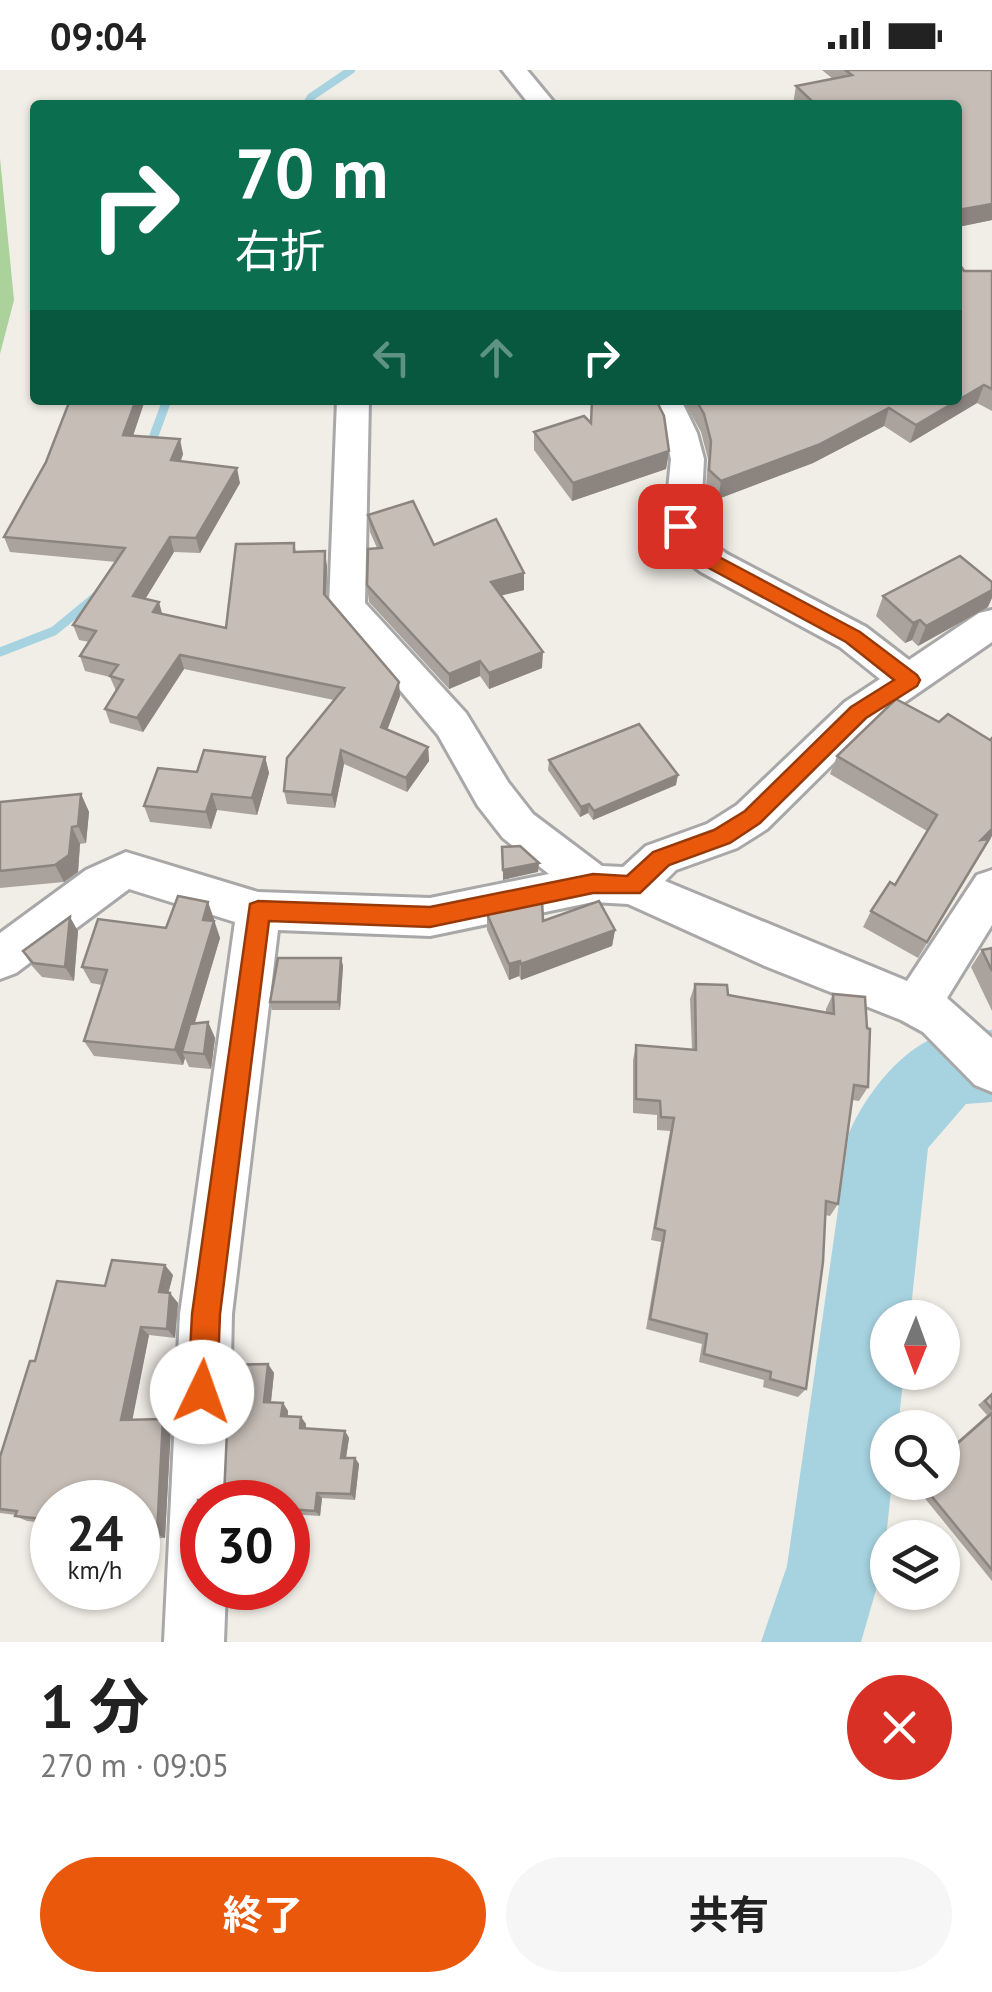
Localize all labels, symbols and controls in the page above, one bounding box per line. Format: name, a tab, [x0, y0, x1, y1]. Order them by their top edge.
text: 09:04	[50, 11, 146, 60]
text: 70 m	[235, 127, 388, 217]
icon: right	[70, 140, 200, 270]
text: 右折	[235, 221, 325, 279]
icon: left	[364, 330, 419, 385]
icon: ahead	[469, 330, 524, 385]
icon: right	[574, 330, 629, 385]
pin	[638, 484, 723, 569]
icon: arrive	[653, 499, 708, 554]
north arrow	[870, 1300, 960, 1390]
map controls	[870, 1300, 960, 1610]
position arrow	[150, 1340, 254, 1444]
button: search	[870, 1410, 960, 1500]
speed limit sign: 30	[180, 1480, 310, 1610]
text: 24	[67, 1500, 123, 1565]
button: layers	[870, 1520, 960, 1610]
text: km/h	[68, 1554, 122, 1586]
text: 1 分	[40, 1667, 149, 1745]
button: close	[847, 1675, 952, 1780]
text: 270 m · 09:05	[40, 1744, 229, 1786]
button: 終了	[40, 1857, 486, 1972]
button: 共有	[506, 1857, 952, 1972]

